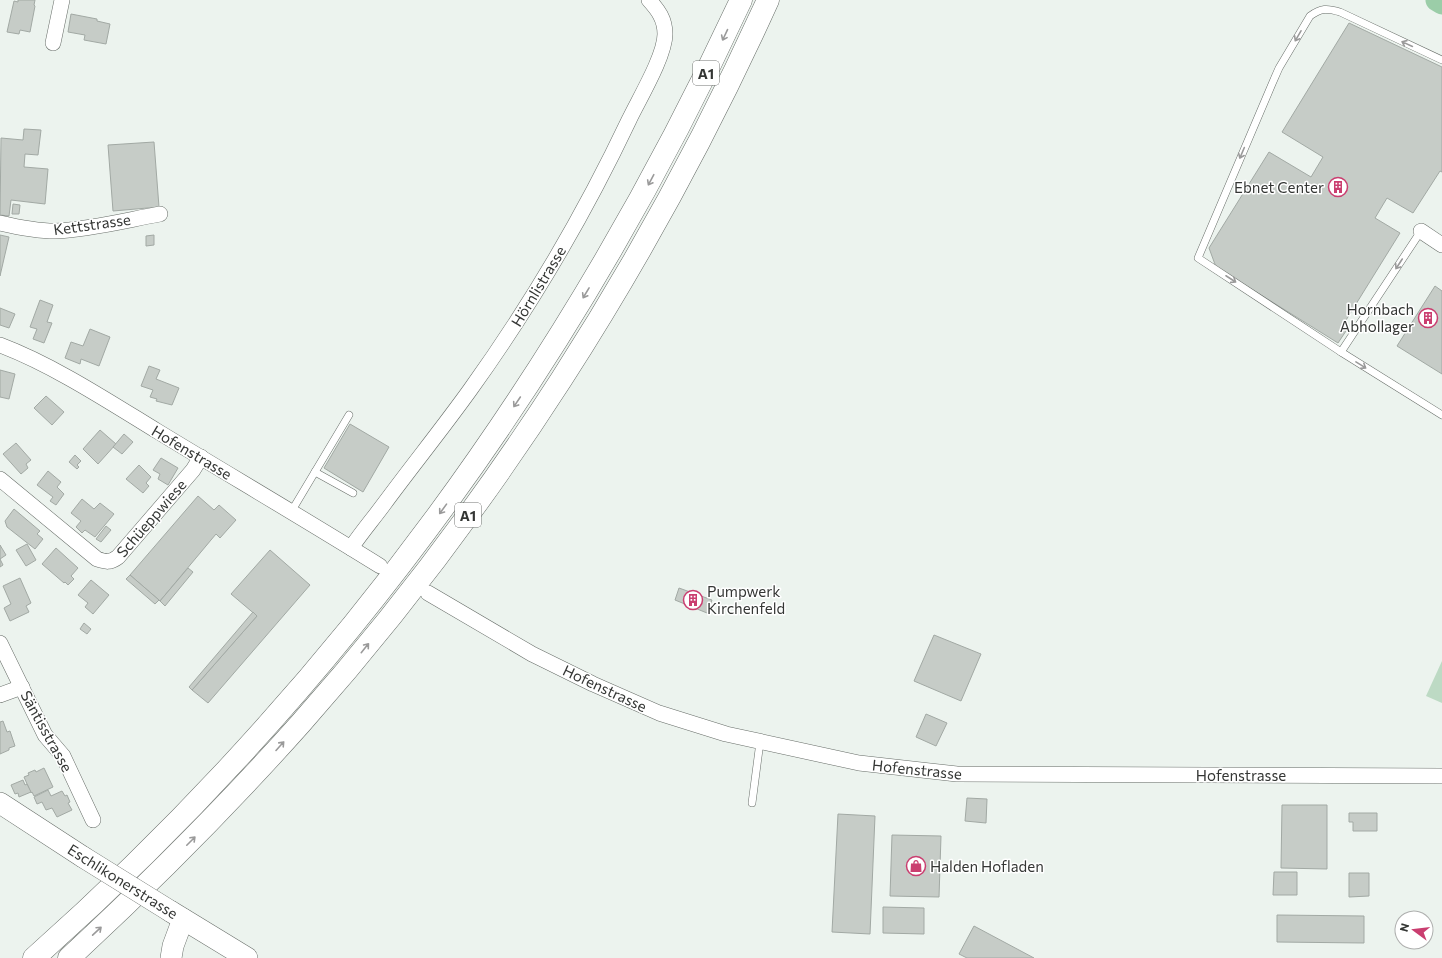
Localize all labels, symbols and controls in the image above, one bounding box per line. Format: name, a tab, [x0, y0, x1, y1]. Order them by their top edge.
one-way arrow	[721, 29, 728, 41]
one-way arrow	[1293, 30, 1301, 42]
one-way arrow	[1401, 40, 1413, 47]
road number: A1	[693, 61, 719, 85]
one-way arrow	[1238, 147, 1245, 159]
one-way arrow	[647, 174, 654, 186]
building icon: Ebnet Center	[1327, 176, 1349, 198]
place label: Ebnet Center	[1234, 178, 1324, 196]
street label: Kettstrasse	[52, 210, 132, 238]
street label: Hörnlistrasse	[507, 242, 569, 329]
one-way arrow	[1395, 258, 1403, 269]
one-way arrow	[1225, 276, 1237, 284]
one-way arrow	[582, 287, 590, 299]
place label: Hornbach Abhollager	[1340, 300, 1414, 335]
building icon: Hornbach Abhollager	[1417, 307, 1439, 329]
one-way arrow	[1355, 361, 1366, 369]
one-way arrow	[513, 397, 521, 408]
street label: Hofenstrasse	[149, 421, 235, 483]
street label: Schüeppwiese	[112, 475, 190, 561]
one-way arrow	[438, 503, 447, 514]
road number: A1	[455, 503, 481, 527]
place label: Pumpwerk Kirchenfeld	[707, 582, 785, 617]
building icon: Pumpwerk Kirchenfeld	[682, 589, 704, 611]
one-way arrow	[360, 642, 369, 653]
street label: Hofenstrasse	[560, 661, 650, 715]
street label: Säntisstrasse	[17, 687, 77, 775]
one-way arrow	[275, 741, 285, 751]
street label: Hofenstrasse	[871, 755, 963, 783]
street label: Hofenstrasse	[1196, 766, 1286, 784]
one-way arrow	[186, 836, 196, 846]
street label: Eschlikonerstrasse	[65, 840, 181, 922]
shop icon: Halden Hofladen	[905, 855, 927, 877]
place label: Halden Hofladen	[930, 857, 1044, 875]
north arrow	[1394, 910, 1434, 950]
text: N	[1397, 922, 1411, 933]
one-way arrow	[92, 927, 103, 936]

